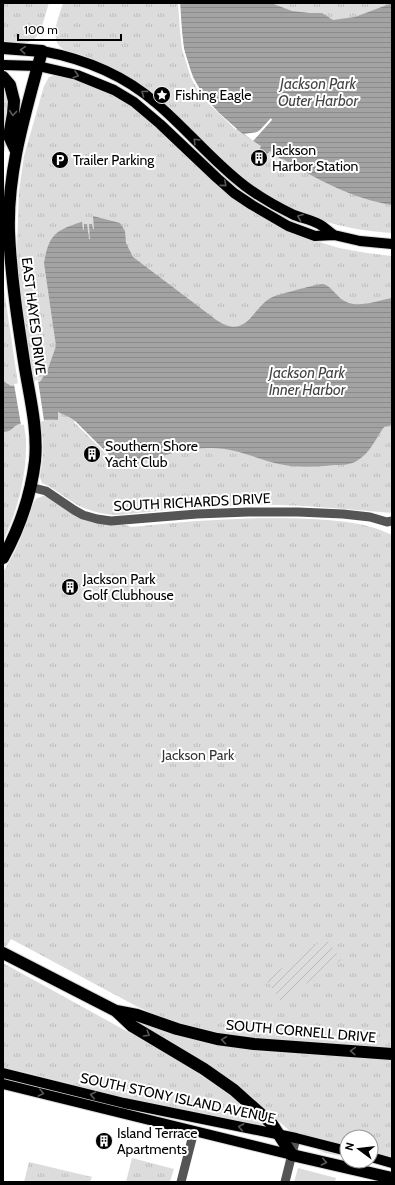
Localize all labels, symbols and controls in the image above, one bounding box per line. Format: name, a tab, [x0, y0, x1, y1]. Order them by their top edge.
scale bar	[18, 16, 121, 42]
text: 100 m	[24, 22, 58, 37]
one-way arrow	[19, 45, 26, 54]
one-way arrow	[72, 70, 79, 79]
water label: Jackson Park Outer Harbor	[278, 75, 359, 110]
place icon: Fishing Eagle	[152, 85, 172, 105]
place label: Fishing Eagle	[175, 86, 251, 104]
one-way arrow	[141, 91, 148, 98]
one-way arrow	[8, 110, 17, 116]
one-way arrow	[193, 138, 201, 146]
place label: Jackson Harbor Station	[271, 141, 359, 175]
building icon: Jackson Harbor Station	[249, 148, 269, 168]
parking icon: Trailer Parking	[50, 150, 70, 170]
place label: Trailer Parking	[73, 151, 155, 169]
one-way arrow	[219, 180, 227, 187]
one-way arrow	[297, 214, 304, 222]
street label: EAST HAYES DRIVE	[18, 256, 50, 376]
water label: Jackson Park Inner Harbor	[267, 364, 347, 399]
place label: Southern Shore Yacht Club	[104, 437, 198, 471]
building icon: Southern Shore Yacht Club	[82, 444, 102, 464]
street label: SOUTH RICHARDS DRIVE	[113, 489, 271, 515]
place label: Jackson Park Golf Clubhouse	[82, 570, 174, 604]
building icon: Jackson Park Golf Clubhouse	[60, 577, 80, 597]
park label: Jackson Park	[161, 746, 235, 764]
street label: SOUTH CORNELL DRIVE	[225, 1015, 377, 1047]
one-way arrow	[143, 1030, 150, 1037]
one-way arrow	[221, 1036, 227, 1045]
one-way arrow	[350, 1046, 356, 1055]
street label: SOUTH STONY ISLAND AVENUE	[79, 1068, 278, 1128]
one-way arrow	[38, 1088, 44, 1096]
one-way arrow	[89, 1091, 96, 1100]
place label: Island Terrace Apartments	[117, 1124, 197, 1158]
one-way arrow	[238, 1124, 244, 1132]
north arrow	[339, 1129, 379, 1169]
building icon: Island Terrace Apartments	[94, 1131, 114, 1151]
text: N	[342, 1141, 357, 1152]
one-way arrow	[321, 1158, 327, 1166]

